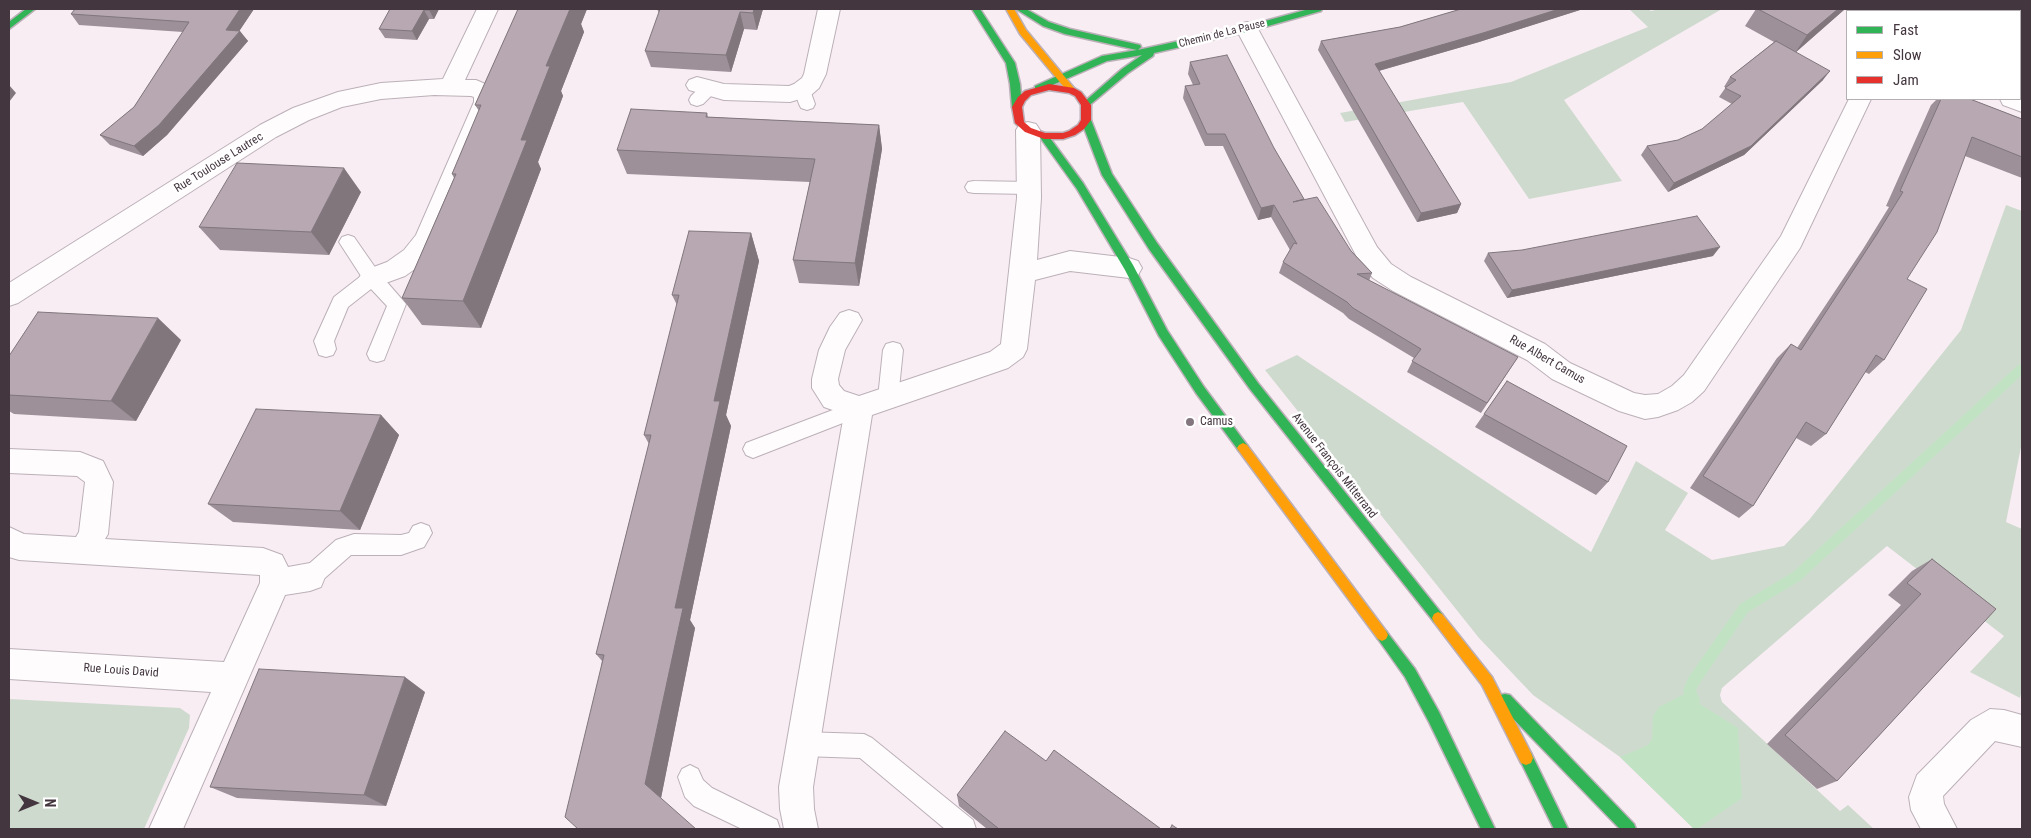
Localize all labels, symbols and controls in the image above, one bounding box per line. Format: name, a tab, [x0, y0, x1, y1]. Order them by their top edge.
legend	[1846, 10, 2021, 100]
street label: Chemin de La Pause	[1178, 17, 1266, 51]
text: Fast	[1893, 21, 1918, 39]
text: Slow	[1893, 46, 1922, 64]
text: Jam	[1893, 71, 1919, 89]
street label: Rue Toulouse Lautrec	[172, 130, 266, 196]
street label: Rue Albert Camus	[1507, 333, 1587, 387]
street label: Avenue François Mitterrand	[1288, 411, 1380, 521]
place label: Camus	[1200, 415, 1233, 429]
marker: Camus	[1184, 416, 1196, 428]
street label: Rue Louis David	[83, 661, 159, 681]
north arrow	[10, 778, 60, 828]
text: N	[42, 799, 58, 807]

